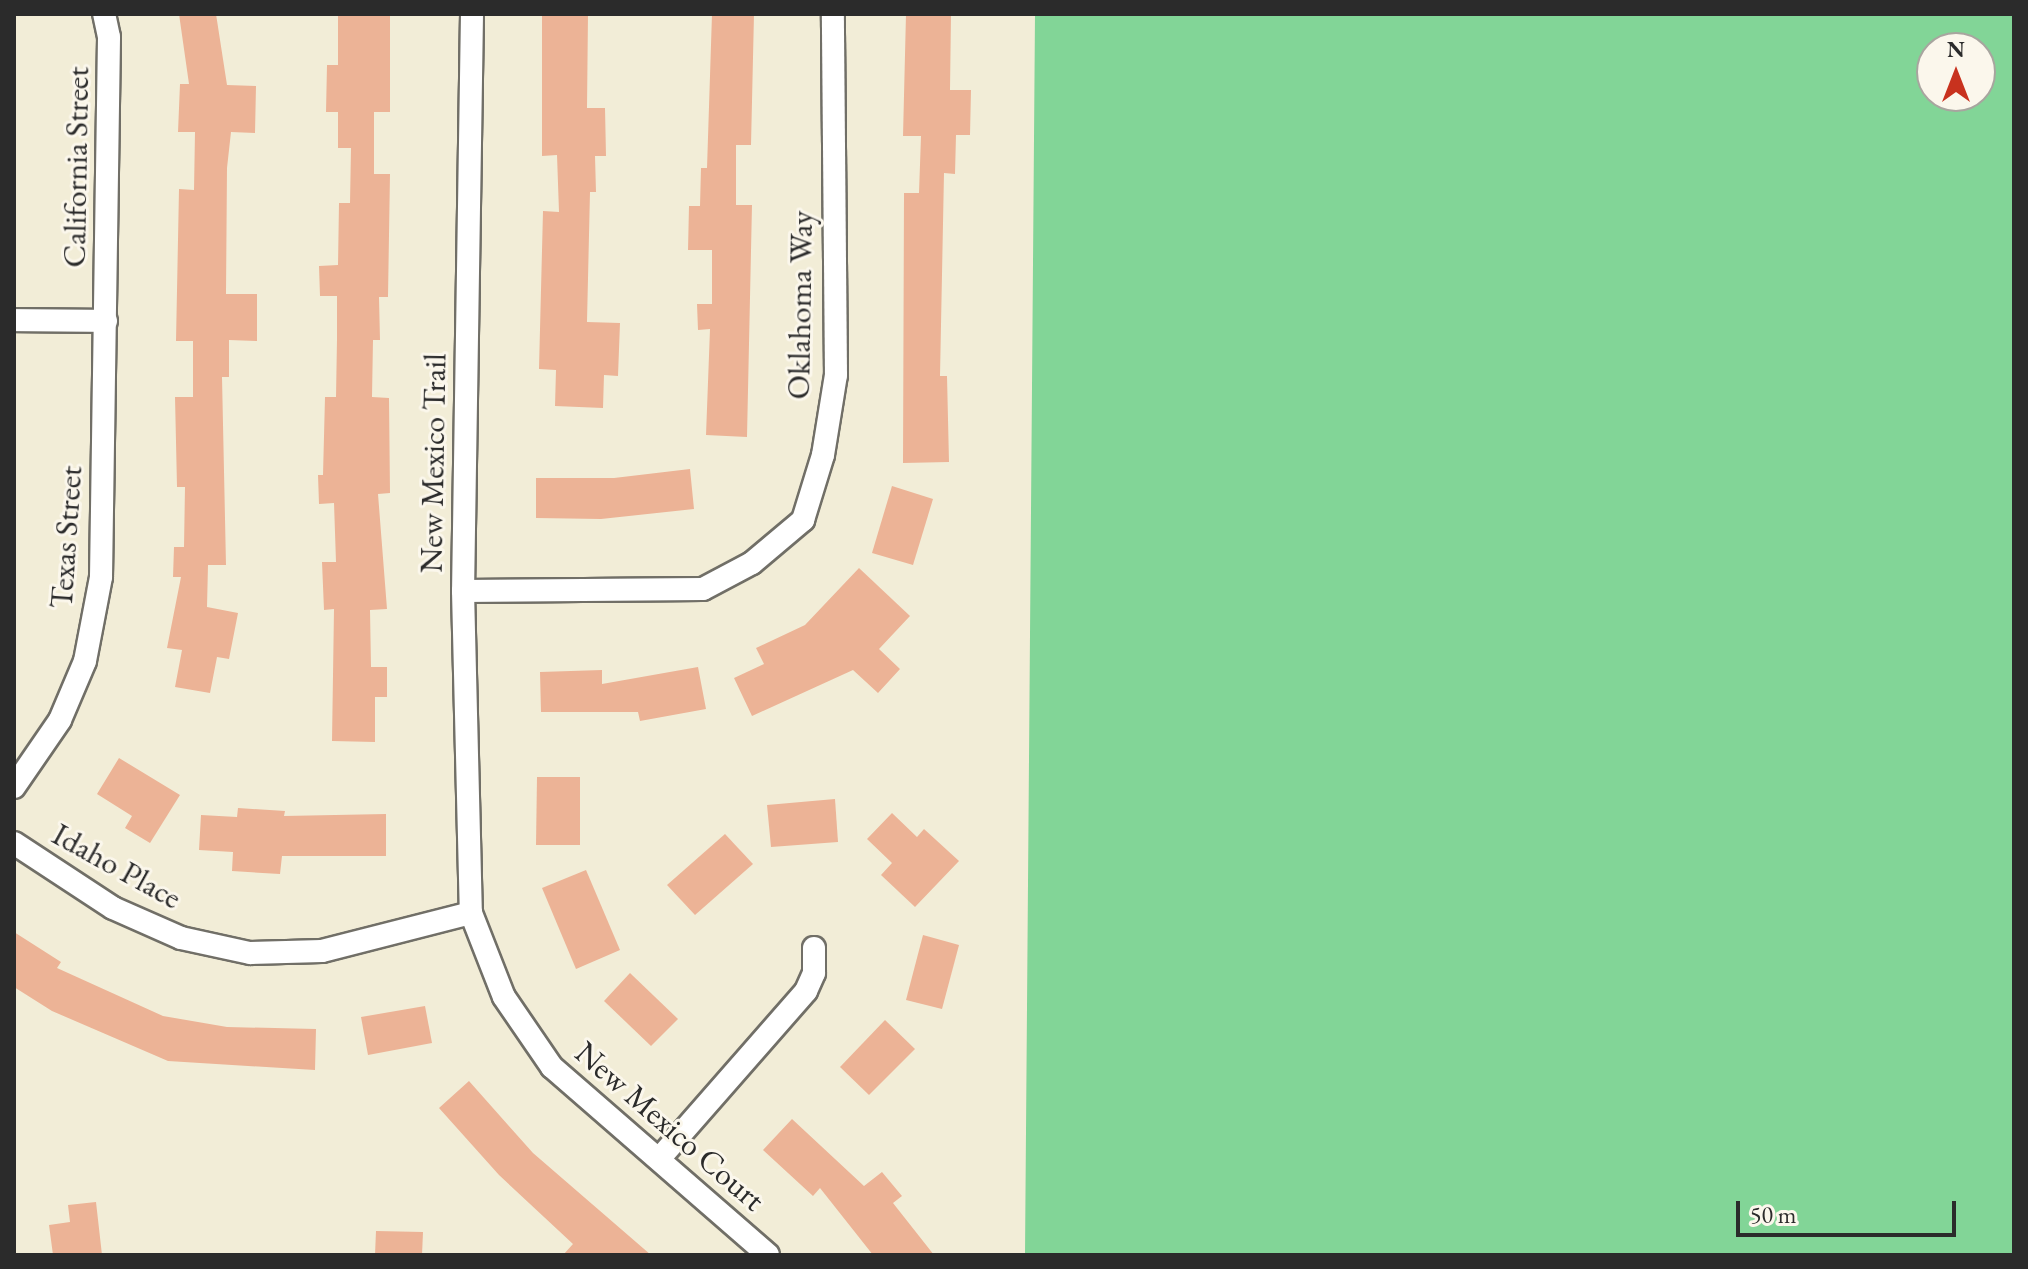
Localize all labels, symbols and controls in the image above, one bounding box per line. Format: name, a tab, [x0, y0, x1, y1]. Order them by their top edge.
north arrow	[1916, 32, 1996, 112]
text: N	[1947, 35, 1965, 64]
street label: California Street	[55, 66, 97, 268]
street label: Oklahoma Way	[779, 210, 821, 400]
street label: New Mexico Trail	[412, 353, 454, 573]
street label: Texas Street	[42, 464, 90, 610]
street label: Idaho Place	[46, 815, 188, 917]
street label: New Mexico Court	[567, 1033, 773, 1219]
scale bar	[1740, 1185, 1960, 1235]
text: 50 m	[1750, 1199, 1797, 1230]

